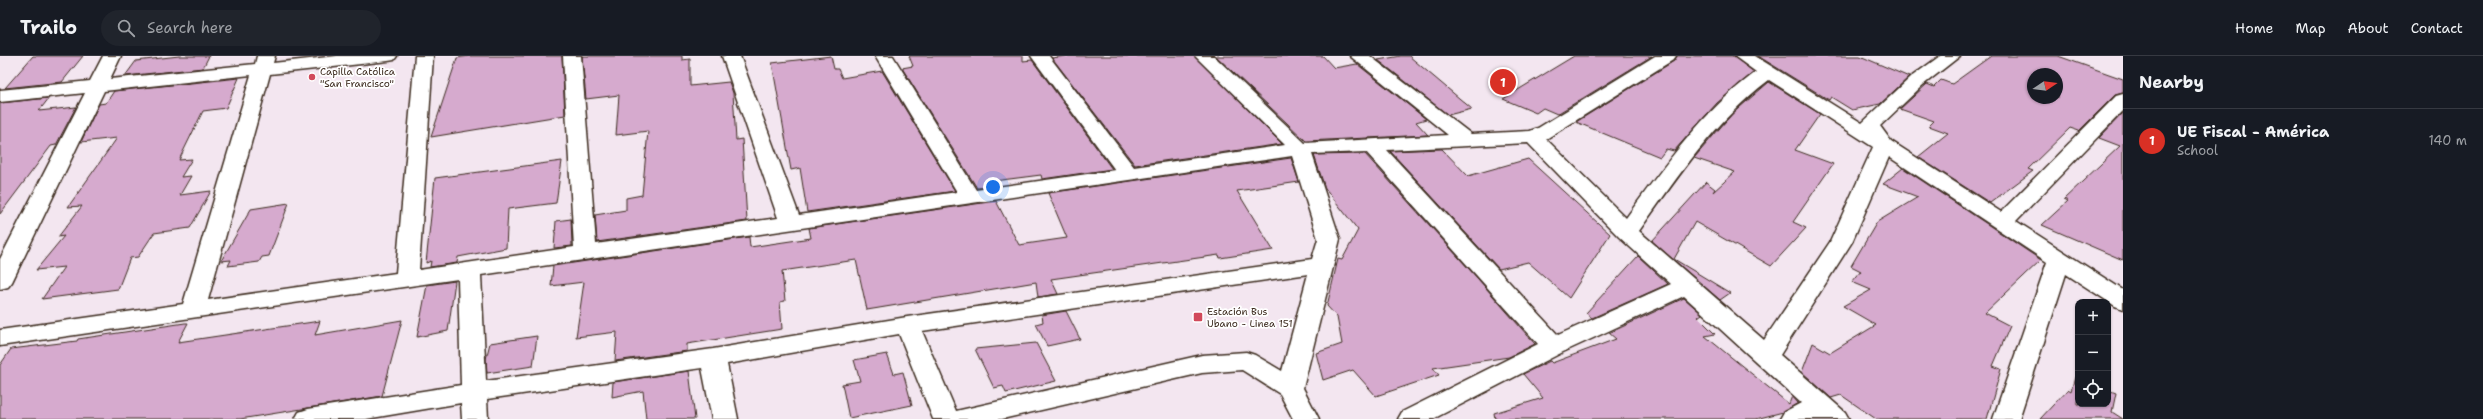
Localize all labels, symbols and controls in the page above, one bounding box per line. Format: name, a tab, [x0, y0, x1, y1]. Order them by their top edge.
search box	[101, 10, 381, 46]
text: Trailo	[20, 15, 77, 40]
icon: search	[115, 17, 137, 39]
text: Search here	[147, 18, 233, 38]
text: Home	[2235, 19, 2274, 37]
text: Map	[2296, 19, 2326, 37]
text: About	[2348, 19, 2389, 37]
text: Contact	[2411, 19, 2463, 37]
place label: Capilla Católica "San Francisco"	[320, 65, 396, 90]
pin: 1	[1490, 67, 1516, 97]
north arrow	[2027, 68, 2063, 104]
text: Nearby	[2139, 71, 2204, 93]
marker: Capilla Católica "San Francisco"	[307, 72, 317, 82]
text: UE Fiscal - América	[2177, 122, 2329, 142]
text: 1	[2149, 132, 2155, 149]
text: 140 m	[2428, 132, 2467, 149]
text: School	[2177, 142, 2218, 159]
your location	[983, 177, 1003, 197]
map controls	[2075, 299, 2111, 407]
button: +	[2075, 299, 2111, 335]
place label: Estación Bus Ubano - Linea 151	[1207, 305, 1293, 330]
marker: Estación Bus Ubano - Linea 151	[1192, 311, 1204, 323]
button: −	[2075, 335, 2111, 371]
button: locate	[2075, 371, 2111, 407]

